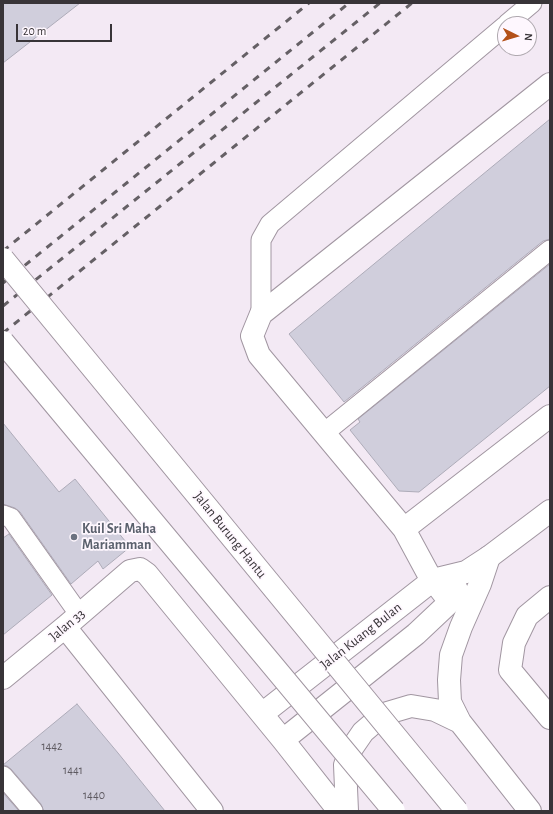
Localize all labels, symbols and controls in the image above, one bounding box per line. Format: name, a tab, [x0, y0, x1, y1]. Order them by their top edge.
scale bar	[18, 16, 114, 42]
north arrow	[497, 16, 537, 56]
text: 20 m	[23, 25, 46, 37]
text: N	[523, 33, 534, 41]
street label: Jalan Burung Hantu	[190, 488, 270, 582]
place label: Kuil Sri Maha Mariamman	[82, 521, 156, 554]
marker: Kuil Sri Maha Mariamman	[69, 532, 79, 542]
street label: Jalan Kuang Bulan	[317, 599, 405, 673]
street label: Jalan 33	[46, 605, 88, 645]
house number: 1442	[41, 739, 63, 753]
house number: 1441	[63, 763, 83, 777]
house number: 1440	[83, 788, 105, 802]

